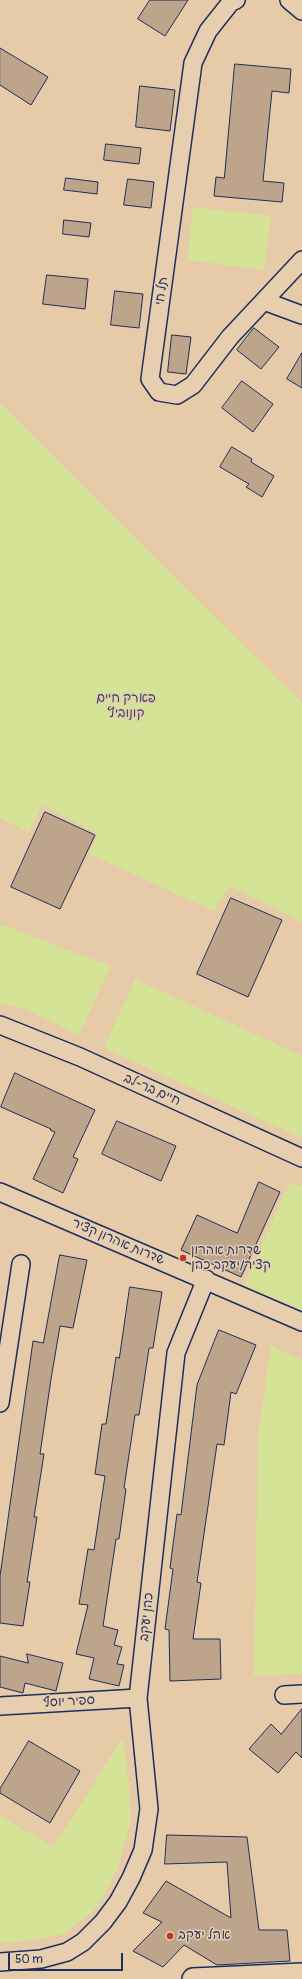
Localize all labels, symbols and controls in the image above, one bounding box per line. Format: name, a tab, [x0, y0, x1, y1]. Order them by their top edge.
street label: תל חי	[152, 276, 172, 306]
park label: פארק חיים קונוביץ	[96, 691, 156, 722]
street label: חיים בר-לב	[121, 1071, 183, 1109]
street label: שדרות אהרון קציר	[69, 1215, 167, 1269]
place label: שדרות אהרון קציר/יעקב כהן	[191, 1243, 271, 1274]
marker: שדרות אהרון קציר/יעקב כהן	[178, 1253, 188, 1263]
street label: כהן יעקב	[137, 1592, 157, 1642]
street label: ספיר יוסף	[43, 1693, 95, 1711]
place label: אהל יעקב	[178, 1928, 230, 1944]
marker: אהל יעקב	[165, 1931, 175, 1941]
scale bar	[10, 1945, 125, 1971]
text: 50 m	[15, 1952, 43, 1967]

